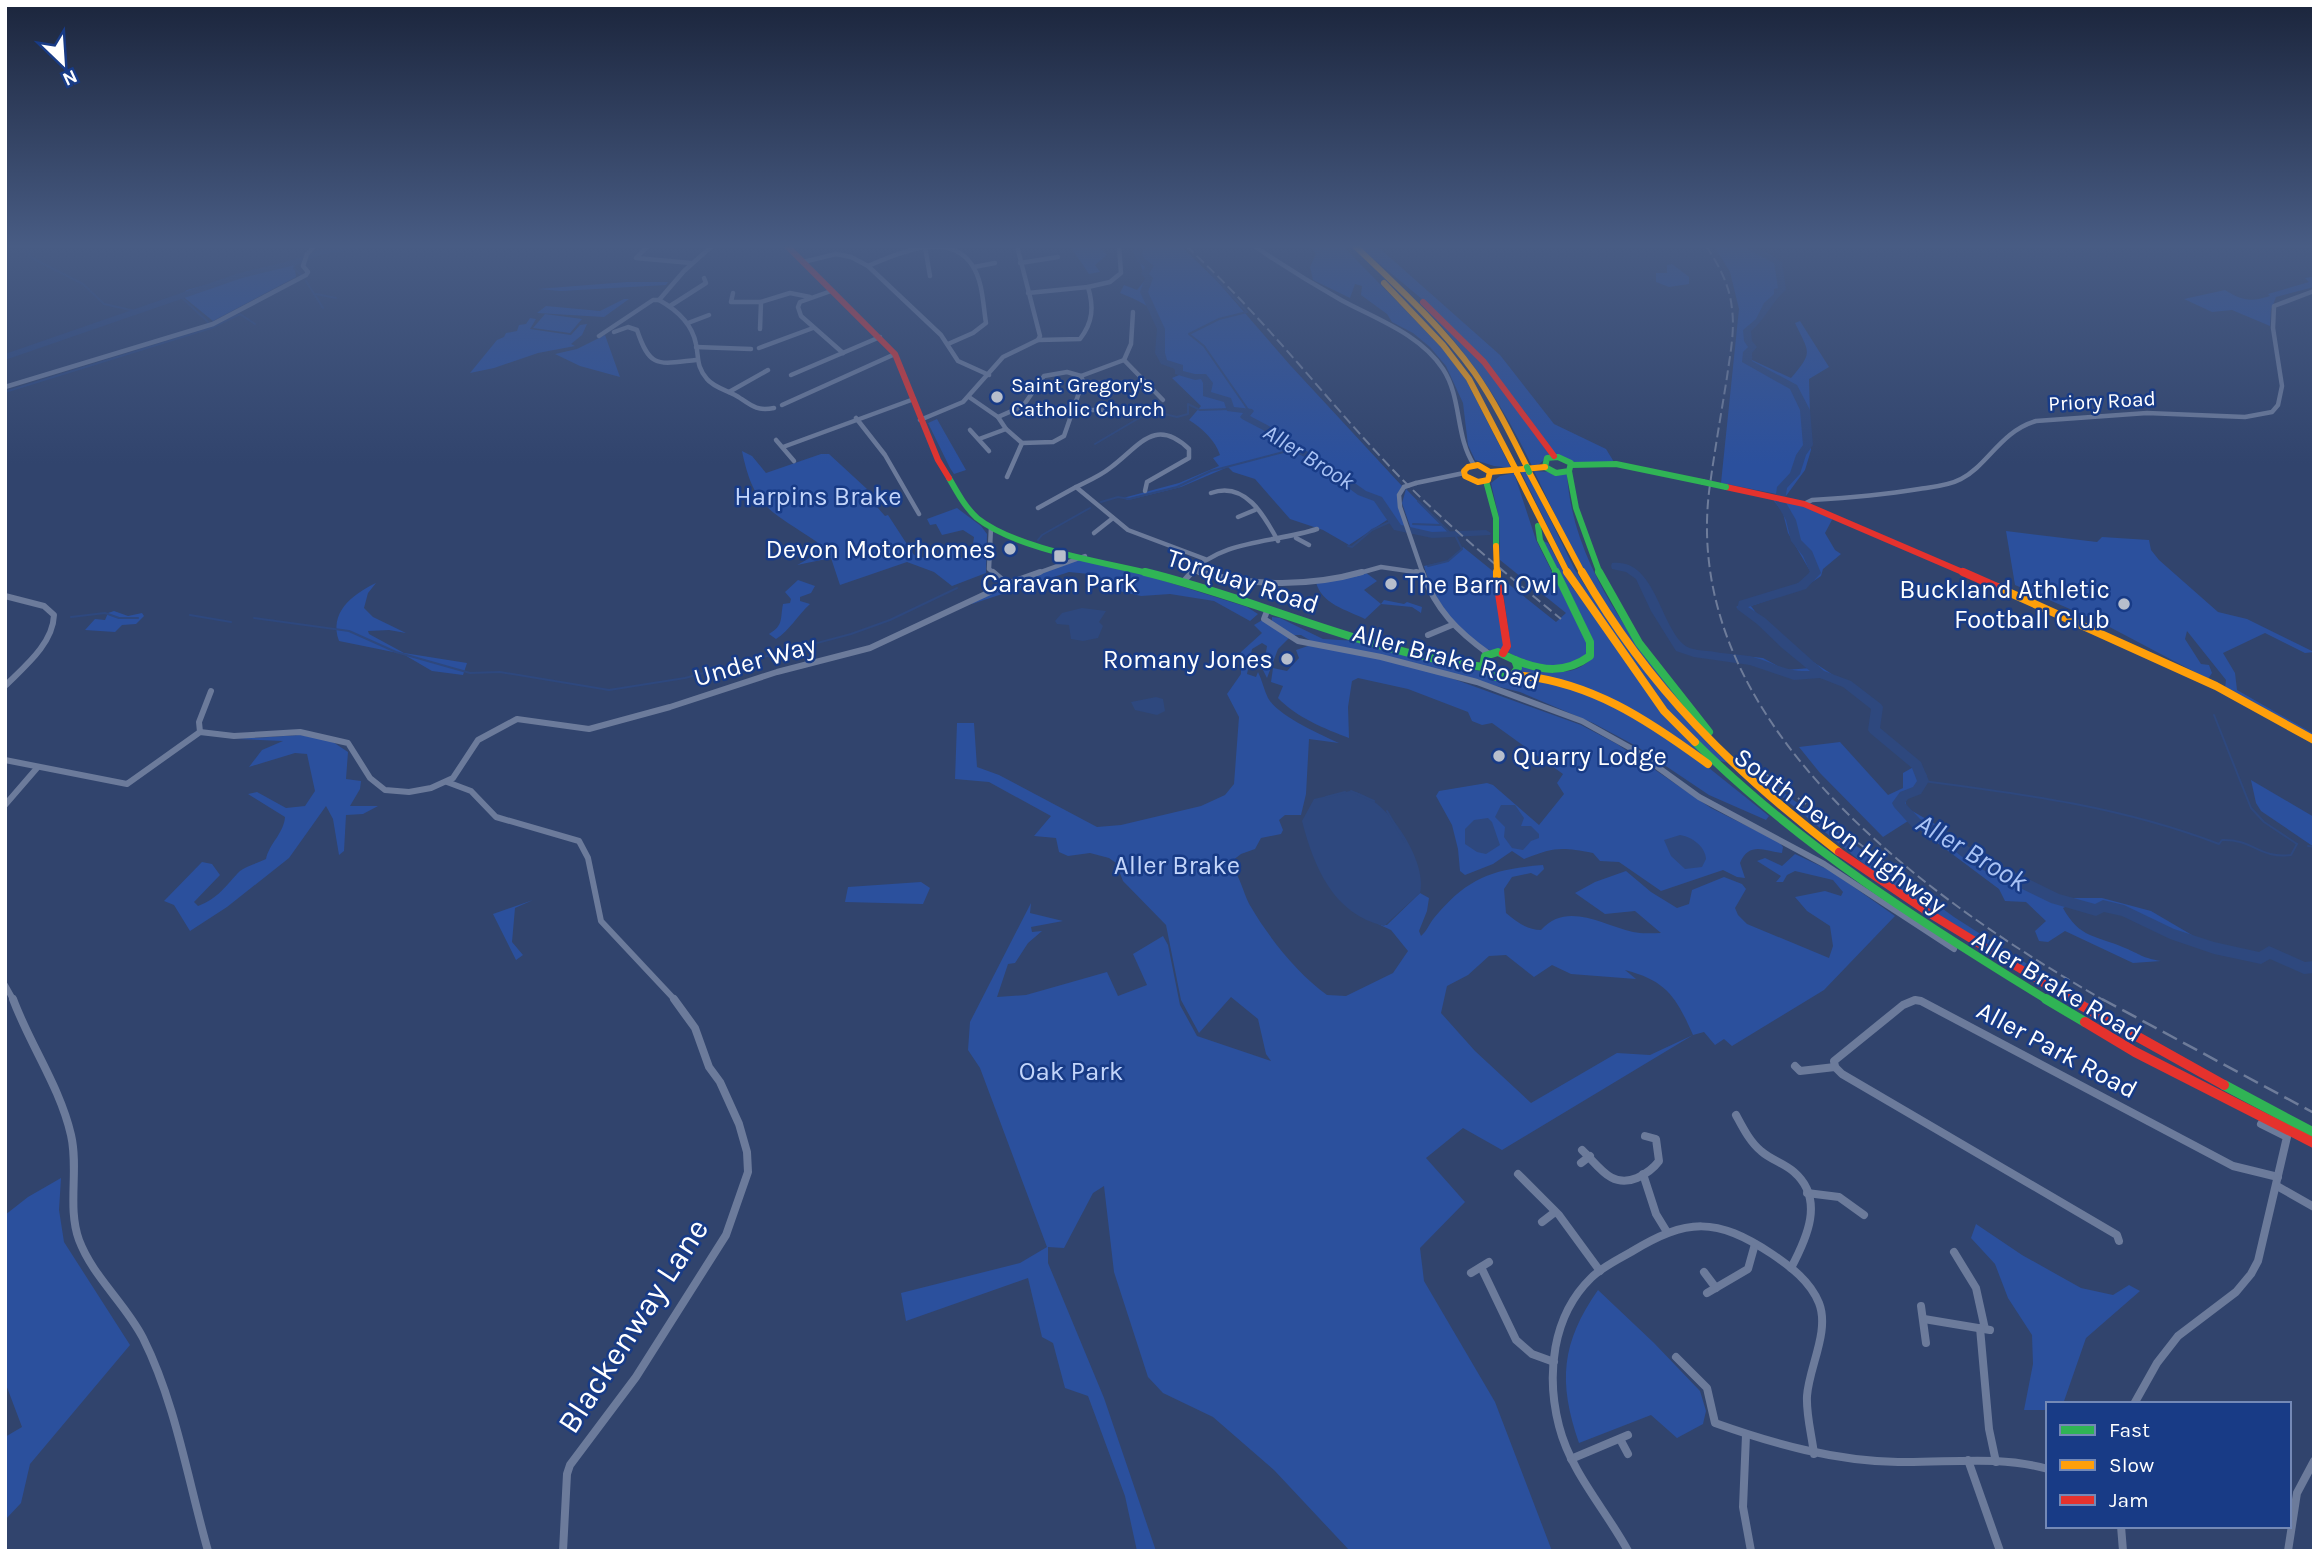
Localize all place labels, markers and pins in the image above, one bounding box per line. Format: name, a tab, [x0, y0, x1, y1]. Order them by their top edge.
place label: Saint Gregory's Catholic Church	[1011, 373, 1165, 421]
marker: Saint Gregory's Catholic Church	[989, 389, 1005, 405]
place label: Devon Motorhomes	[765, 534, 996, 565]
marker: Devon Motorhomes	[1002, 541, 1018, 557]
marker: Caravan Park	[1052, 548, 1068, 564]
place label: Caravan Park	[982, 568, 1138, 599]
place label: The Barn Owl	[1405, 569, 1558, 600]
place label: Buckland Athletic Football Club	[1899, 574, 2110, 635]
marker: The Barn Owl	[1383, 576, 1399, 592]
marker: Buckland Athletic Football Club	[2116, 596, 2132, 612]
place label: Romany Jones	[1103, 644, 1273, 675]
marker: Romany Jones	[1279, 651, 1295, 667]
place label: Quarry Lodge	[1513, 741, 1667, 772]
marker: Quarry Lodge	[1491, 748, 1507, 764]

